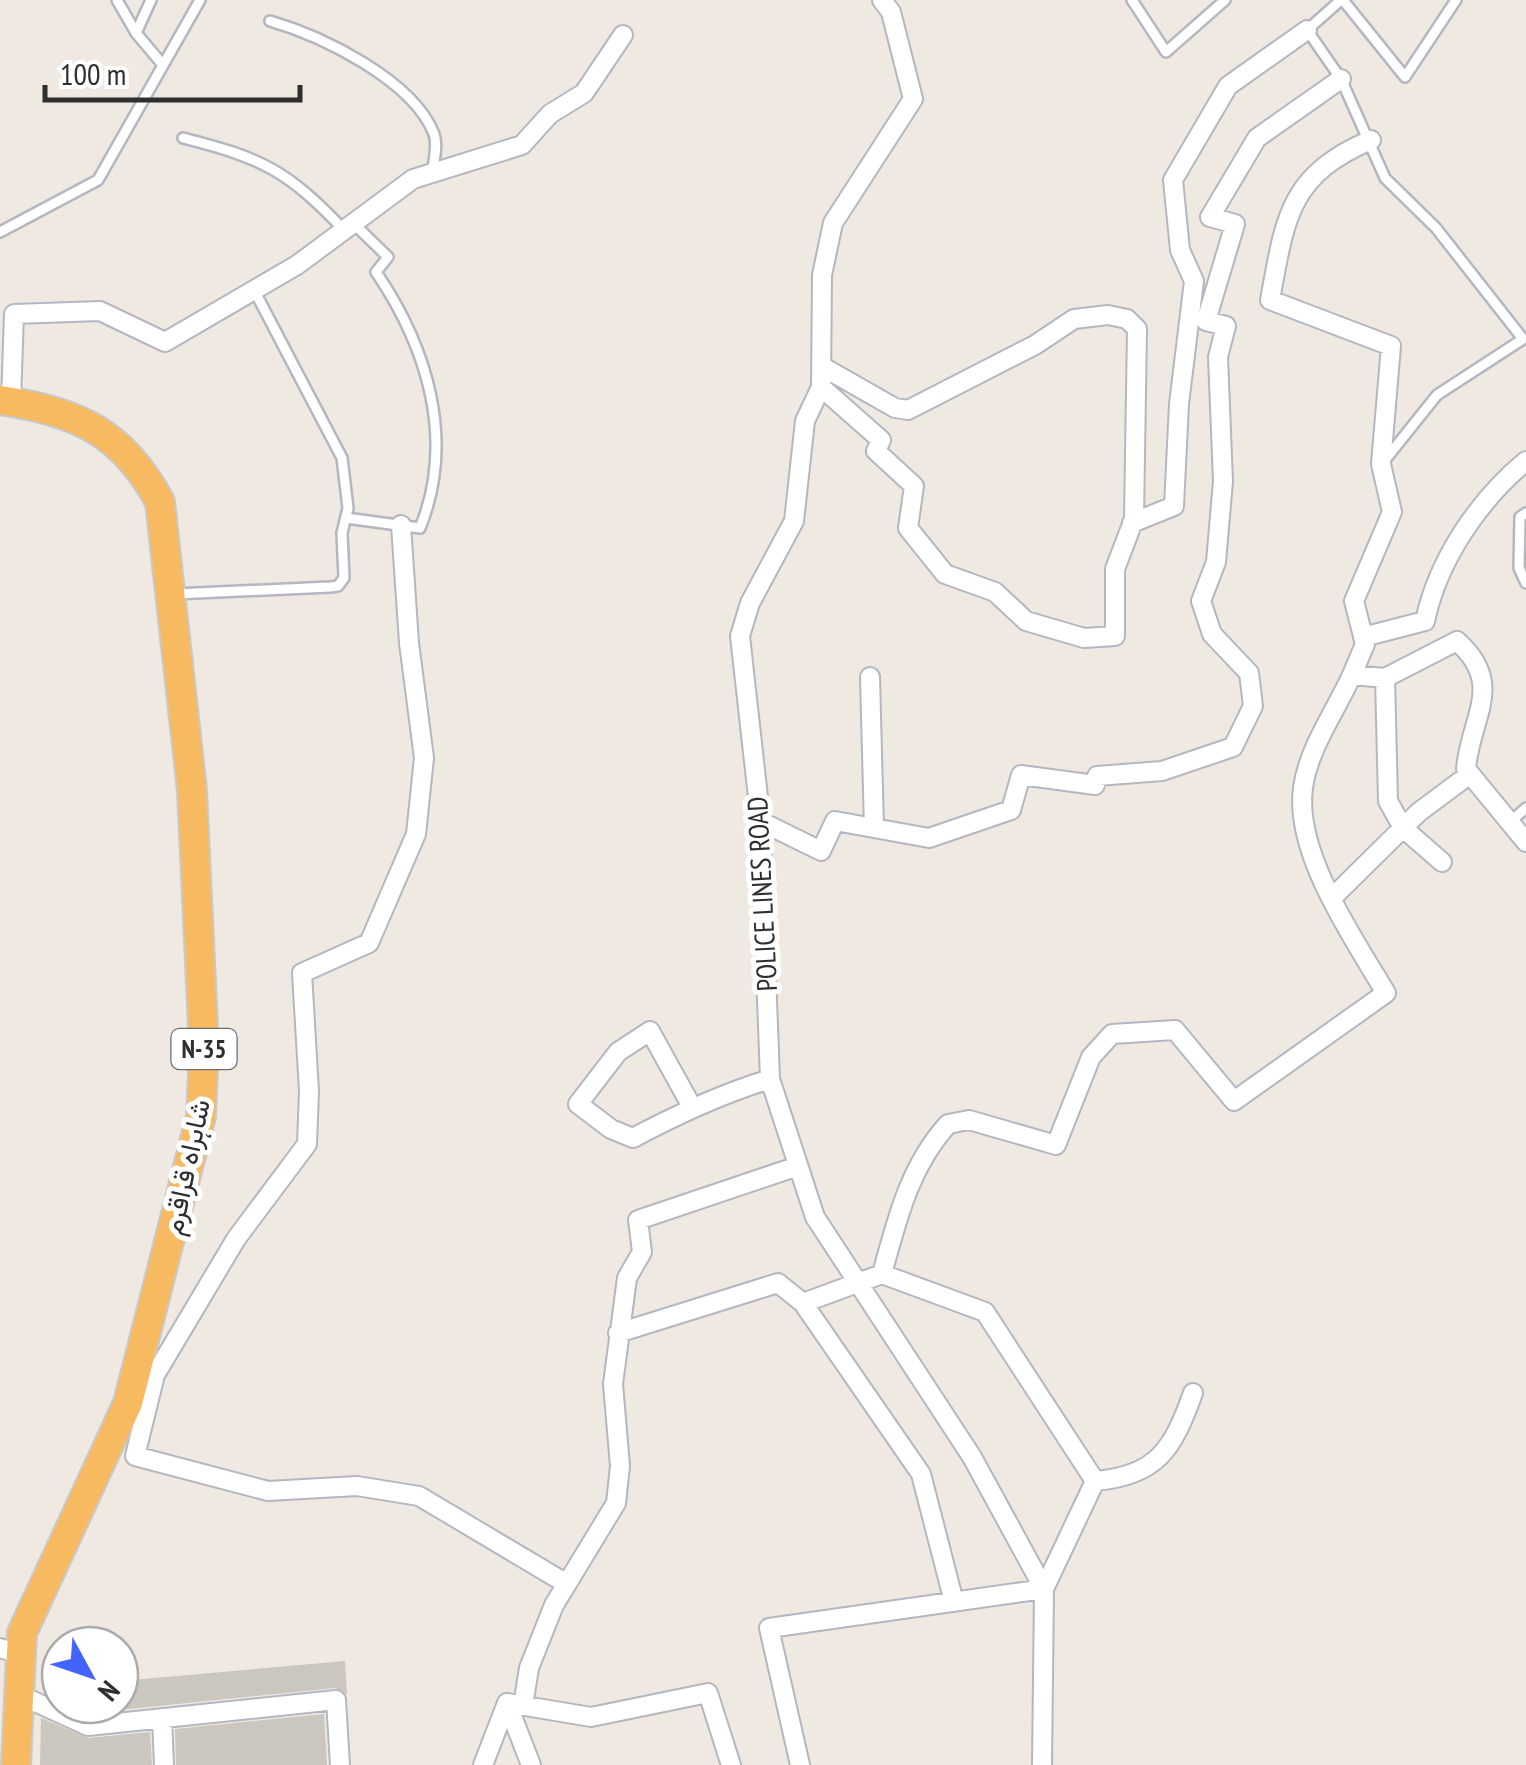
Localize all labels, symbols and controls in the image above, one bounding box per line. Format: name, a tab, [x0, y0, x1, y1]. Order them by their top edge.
scale bar	[45, 40, 300, 102]
text: 100 m	[60, 54, 126, 93]
street label: POLICE LINES ROAD	[738, 796, 785, 992]
road number: N-35	[172, 1029, 236, 1069]
street label: شاہراہ قراقرم	[153, 1096, 219, 1238]
north arrow	[40, 1625, 140, 1725]
text: N	[91, 1674, 129, 1709]

